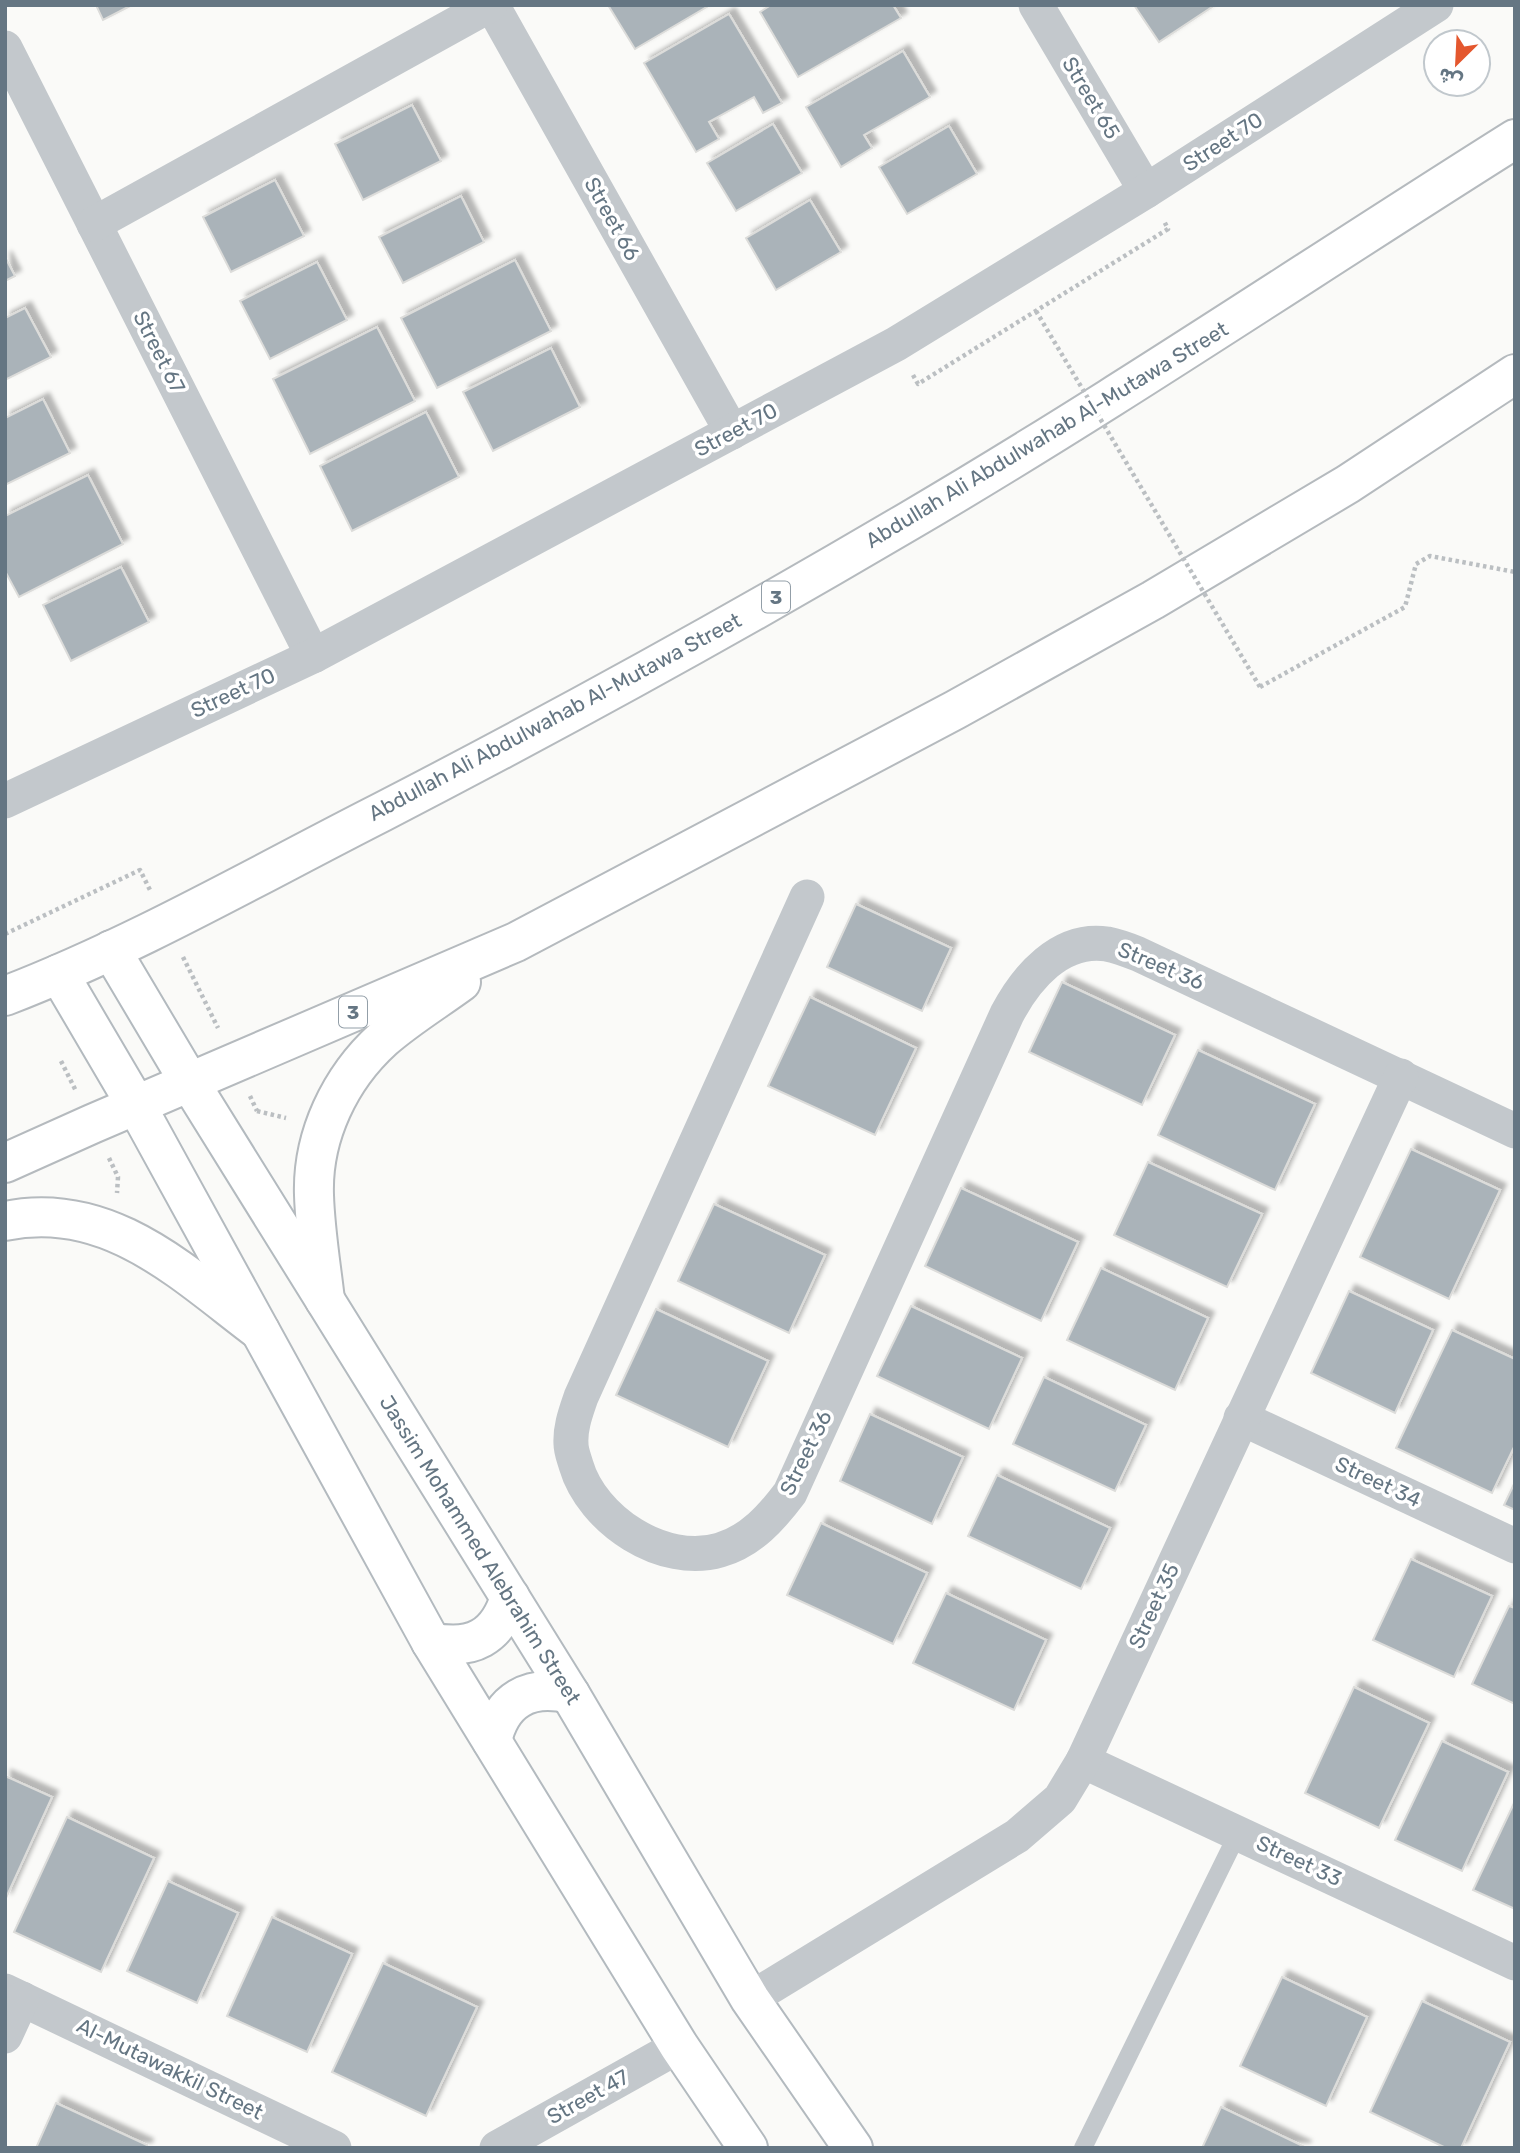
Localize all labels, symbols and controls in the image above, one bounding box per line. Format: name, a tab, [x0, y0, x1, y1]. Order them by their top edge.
north arrow	[1422, 28, 1492, 98]
street label: Street 65	[1057, 52, 1126, 143]
text: ش	[1435, 63, 1466, 93]
street label: Street 70	[1178, 107, 1267, 177]
street label: Street 66	[579, 173, 645, 265]
street label: Street 67	[128, 307, 191, 397]
street label: Abdullah Ali Abdulwahab Al-Mutawa Street	[861, 316, 1232, 553]
street label: Street 70	[690, 397, 781, 462]
road number: 3	[762, 582, 790, 612]
street label: Abdullah Ali Abdulwahab Al-Mutawa Street	[364, 607, 745, 826]
street label: Street 70	[187, 662, 279, 723]
street label: Street 36	[1114, 936, 1208, 995]
road number: 3	[339, 996, 367, 1028]
street label: Jassim Mohammed Alebrahim Street	[375, 1391, 586, 1709]
street label: Street 36	[774, 1406, 837, 1499]
street label: Street 34	[1331, 1451, 1425, 1512]
street label: Street 35	[1123, 1559, 1184, 1652]
street label: Street 33	[1253, 1830, 1346, 1891]
street label: Al-Mutawakkil Street	[73, 2013, 267, 2125]
street label: Street 47	[543, 2064, 633, 2129]

